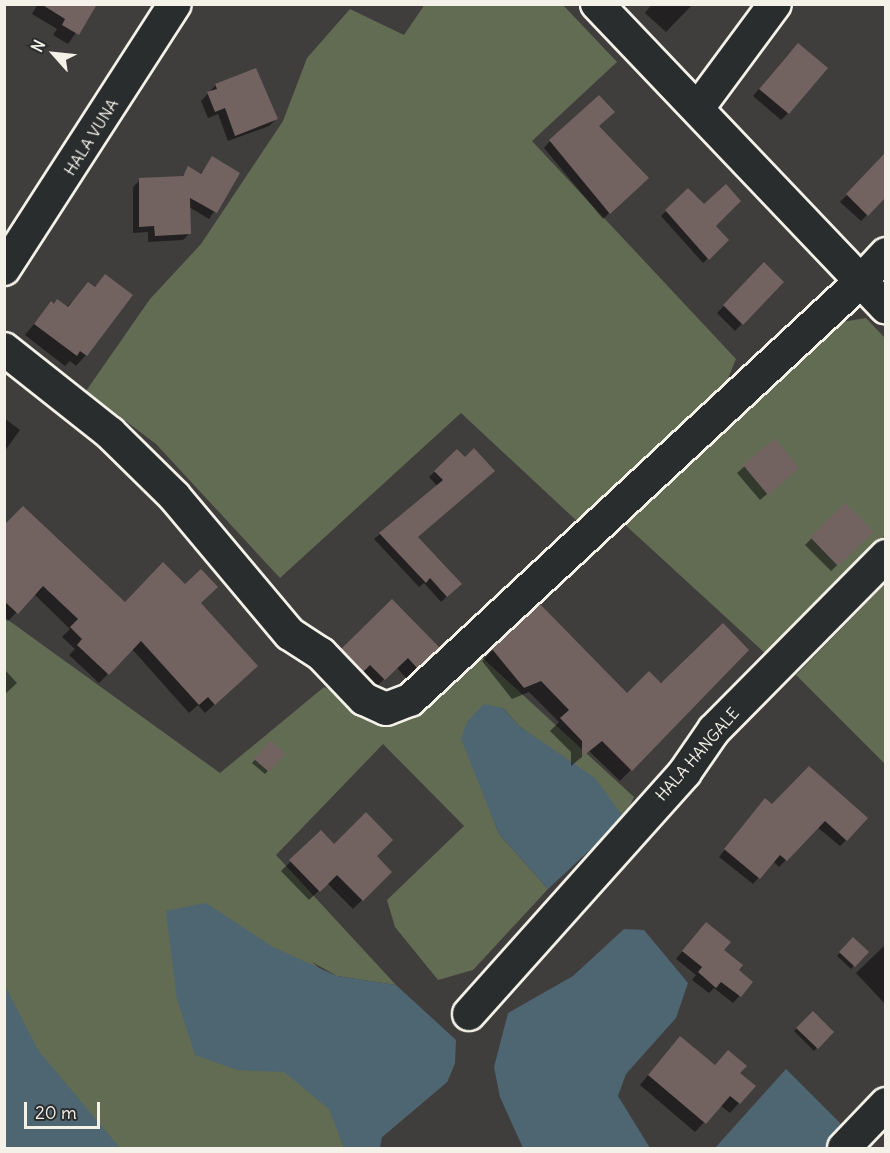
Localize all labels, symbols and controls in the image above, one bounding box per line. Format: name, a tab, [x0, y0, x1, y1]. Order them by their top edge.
north arrow	[24, 24, 84, 84]
text: N	[27, 36, 49, 55]
street label: HALA VUNA	[60, 95, 122, 179]
street label: HALA HANGALE	[651, 703, 743, 805]
scale bar	[27, 1090, 104, 1128]
text: 20 m	[35, 1101, 77, 1124]

